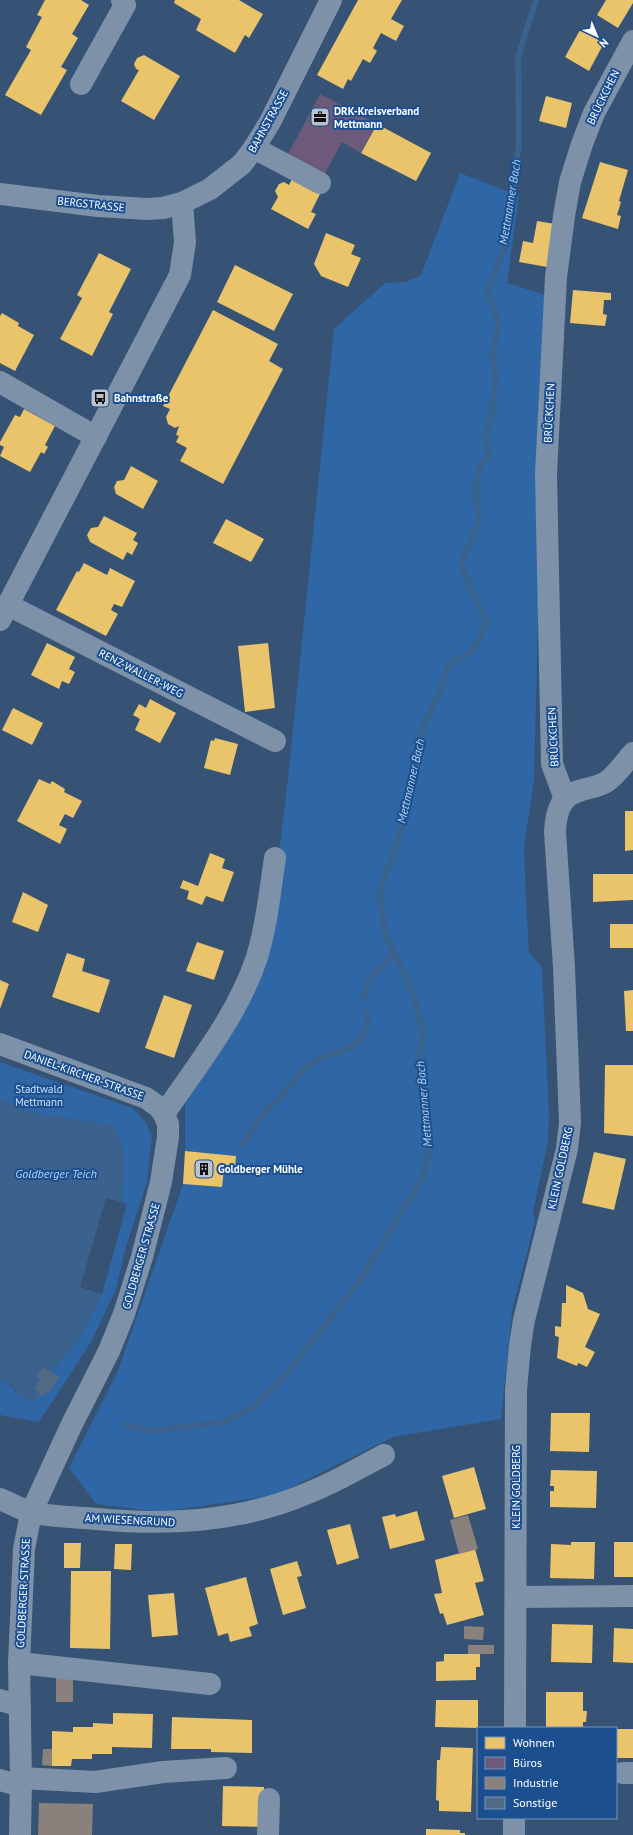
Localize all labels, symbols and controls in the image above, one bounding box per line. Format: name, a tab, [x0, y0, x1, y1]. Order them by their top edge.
north arrow	[577, 16, 617, 56]
text: N	[596, 36, 611, 51]
street label: BRÜCKCHEN	[584, 67, 622, 127]
street label: BAHNSTRASSE	[245, 87, 291, 155]
place label: DRK-Kreisverband Mettmann	[334, 104, 419, 131]
office icon: DRK-Kreisverband Mettmann	[309, 106, 331, 128]
water label: Mettmanner Bach	[495, 158, 524, 246]
street label: BERGSTRASSE	[57, 194, 125, 214]
street label: BRÜCKCHEN	[540, 383, 558, 443]
bus stop icon: Bahnstraße	[89, 387, 111, 409]
place label: Bahnstraße	[114, 391, 169, 405]
street label: RENZ-WALLER-WEG	[96, 646, 186, 700]
street label: BRÜCKCHEN	[544, 707, 562, 767]
water label: Mettmanner Bach	[394, 737, 428, 825]
street label: DANIEL-KIRCHER-STRASSE	[22, 1047, 146, 1103]
water label: Mettmanner Bach	[412, 1060, 435, 1148]
park label: Stadtwald Mettmann	[15, 1082, 63, 1109]
street label: KLEIN GOLDBERG	[544, 1125, 576, 1211]
building icon: Goldberger Mühle	[193, 1158, 215, 1180]
place label: Goldberger Mühle	[218, 1162, 303, 1176]
water label: Goldberger Teich	[15, 1166, 97, 1181]
street label: GOLDBERGER STRASSE	[119, 1201, 163, 1311]
street label: KLEIN GOLDBERG	[509, 1445, 523, 1529]
street label: AM WIESENGRUND	[85, 1511, 175, 1529]
street label: GOLDBERGER STRASSE	[13, 1538, 33, 1648]
legend	[477, 1727, 617, 1819]
text: Wohnen	[513, 1735, 555, 1750]
text: Büros	[513, 1755, 542, 1770]
text: Industrie	[513, 1775, 559, 1790]
text: Sonstige	[513, 1795, 557, 1810]

